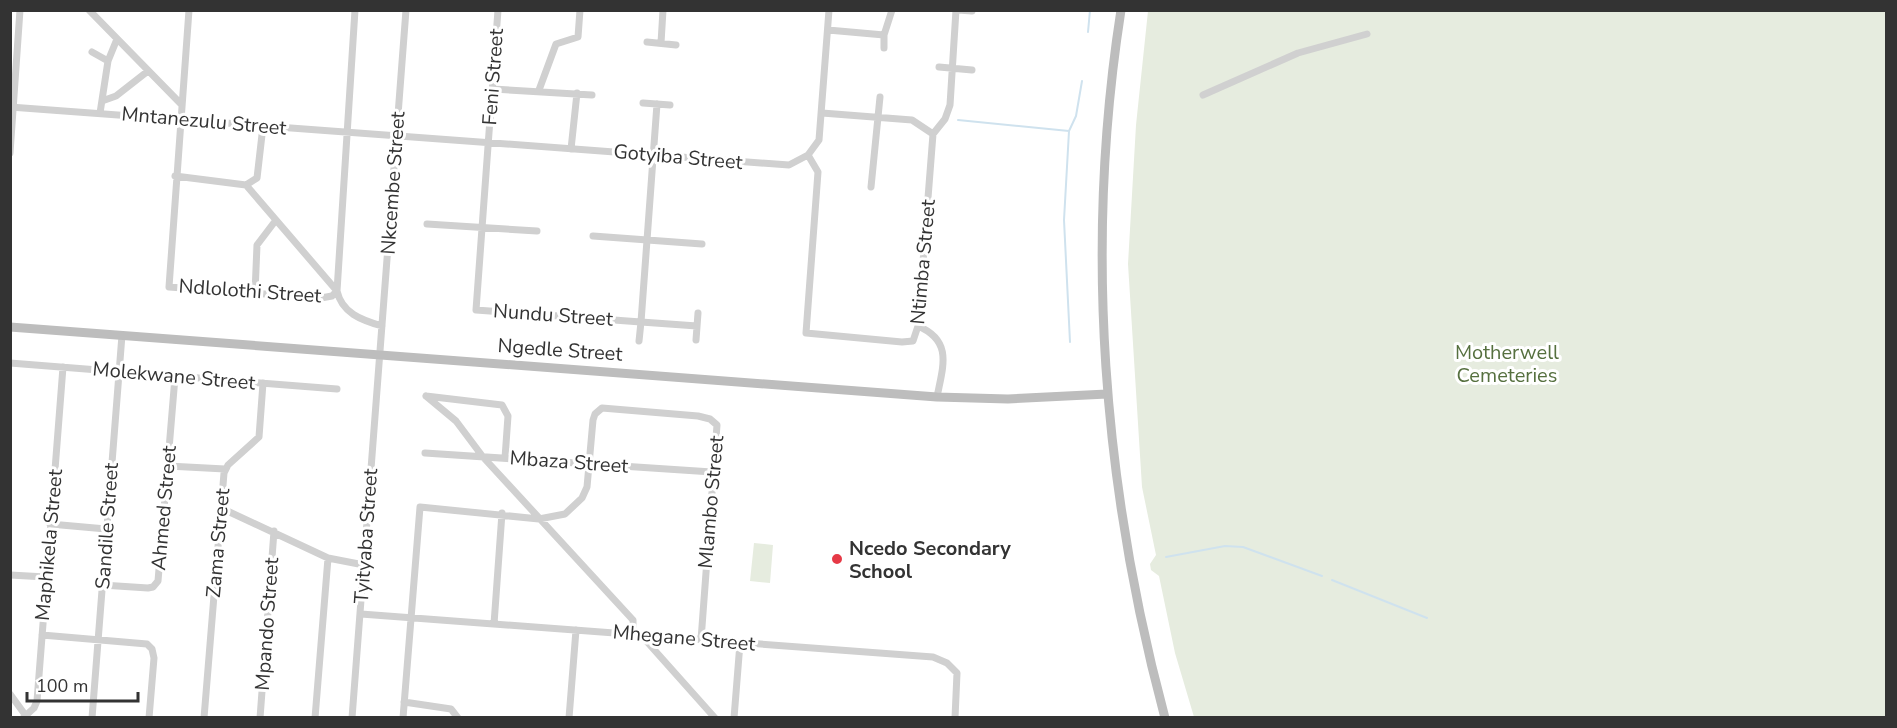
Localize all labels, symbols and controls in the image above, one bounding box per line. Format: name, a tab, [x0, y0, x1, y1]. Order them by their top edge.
street label: Feni Street	[476, 27, 510, 126]
street label: Mntanezulu Street	[120, 100, 289, 142]
street label: Nkcembe Street	[375, 110, 412, 255]
street label: Gotyiba Street	[612, 138, 745, 176]
street label: Ntimba Street	[904, 197, 942, 326]
street label: Ndlolothi Street	[178, 273, 323, 310]
street label: Nundu Street	[492, 297, 615, 333]
street label: Ngedle Street	[497, 332, 624, 368]
park label: Motherwell Cemeteries	[1455, 339, 1559, 389]
street label: Molekwane Street	[91, 355, 258, 397]
street label: Mlambo Street	[692, 433, 730, 570]
street label: Ahmed Street	[145, 444, 183, 571]
street label: Mbaza Street	[509, 444, 630, 480]
street label: Sandile Street	[89, 461, 125, 590]
street label: Maphikela Street	[29, 467, 69, 622]
street label: Tyityaba Street	[348, 467, 384, 604]
street label: Zama Street	[200, 486, 236, 599]
place label: Ncedo Secondary School	[849, 535, 1011, 585]
marker: Ncedo Secondary School	[830, 552, 844, 566]
street label: Mpando Street	[249, 556, 285, 691]
street label: Mhegane Street	[612, 618, 757, 658]
scale bar	[27, 665, 138, 703]
text: 100 m	[36, 674, 88, 698]

